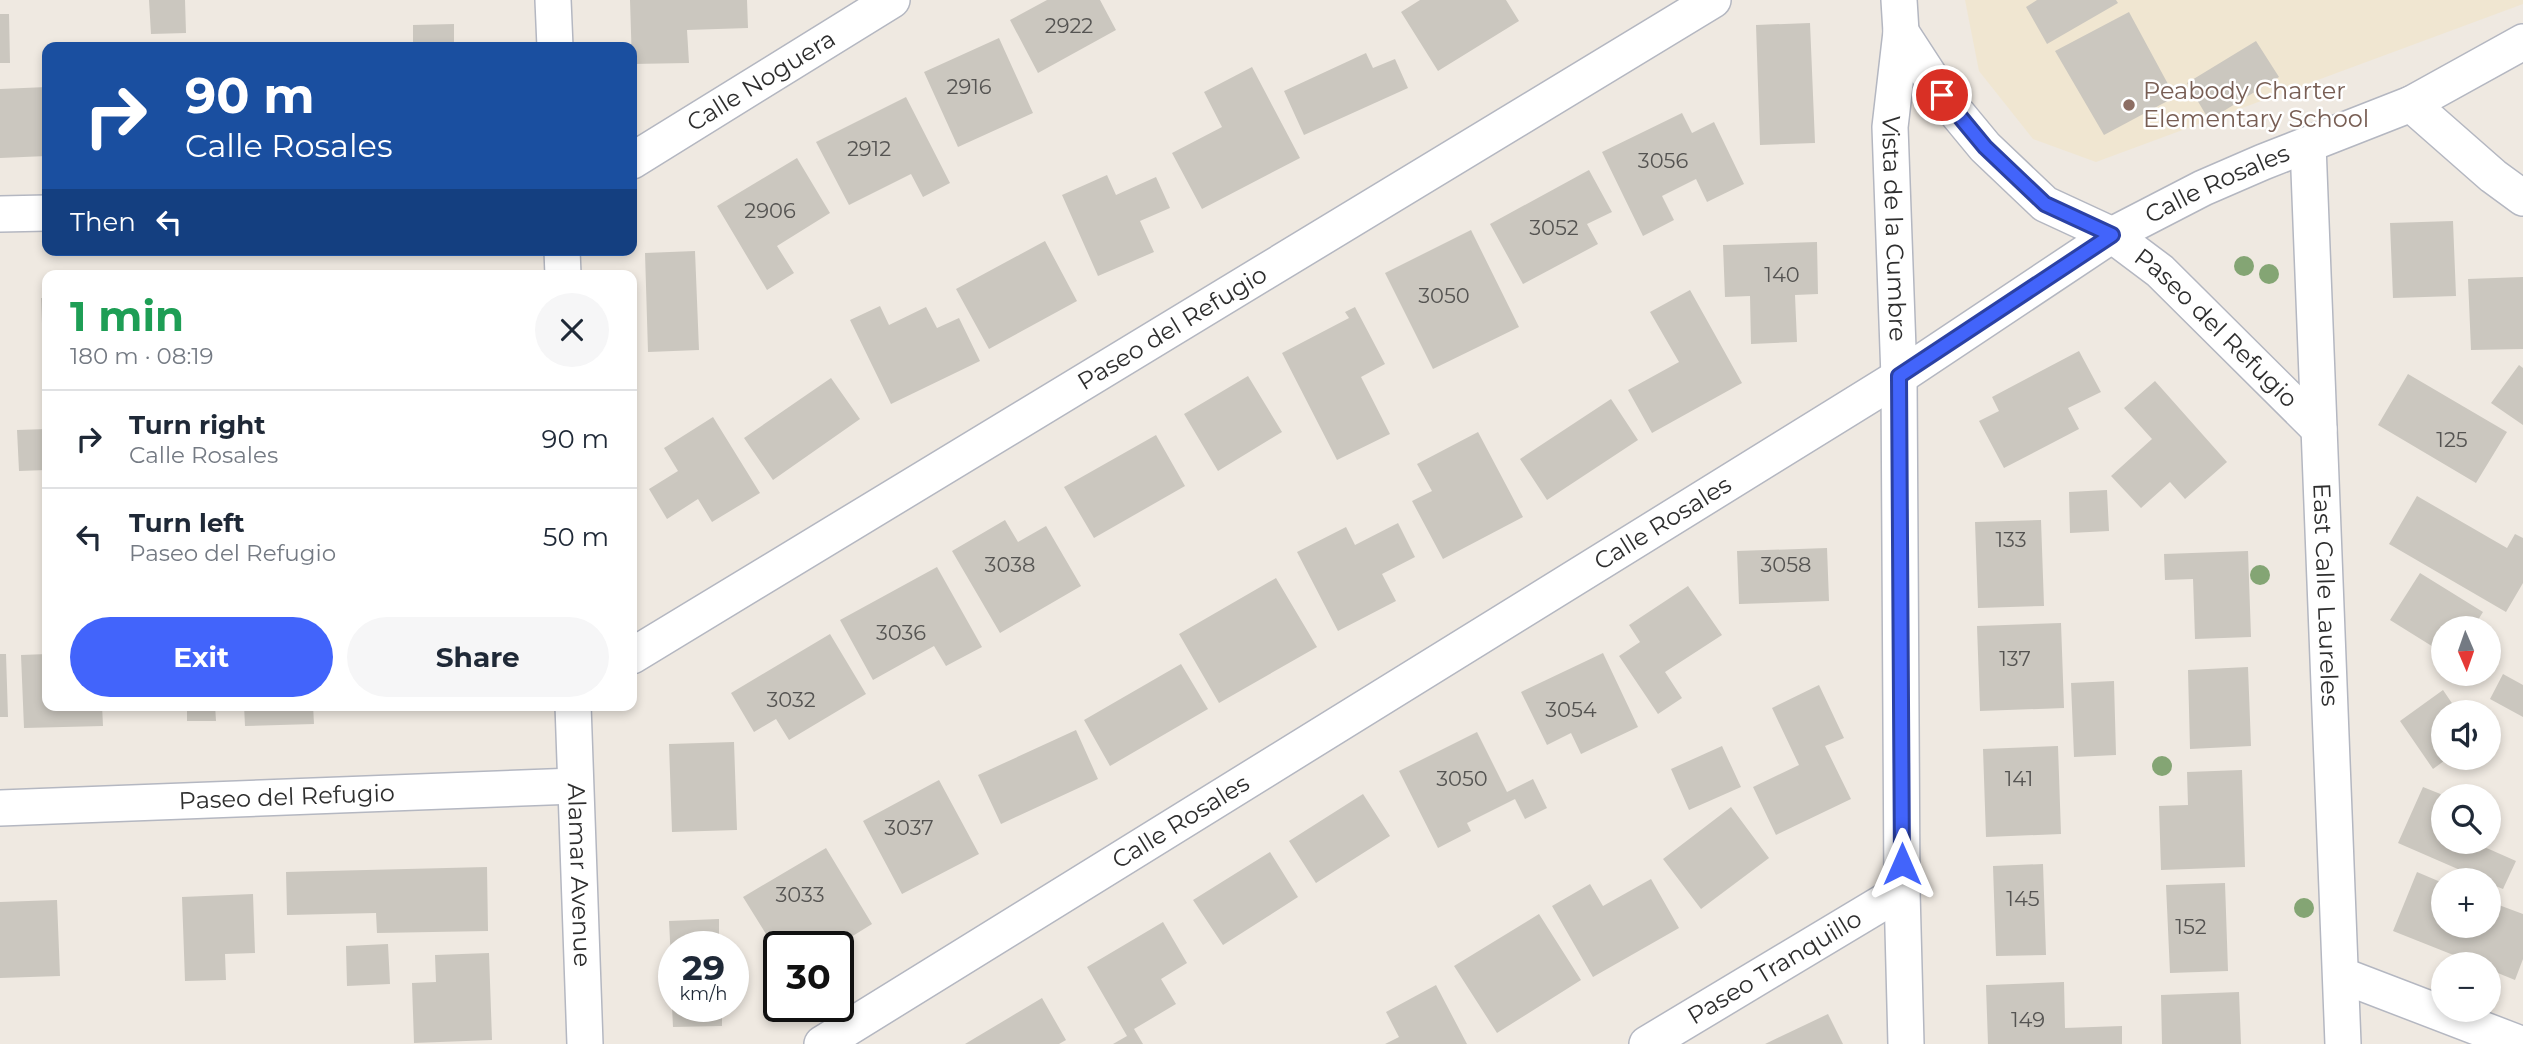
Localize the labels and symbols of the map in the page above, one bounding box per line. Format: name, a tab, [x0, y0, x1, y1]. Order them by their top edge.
house number: 2922	[1045, 13, 1093, 38]
street label: Calle Noguera	[681, 24, 841, 137]
pin	[1912, 65, 1972, 125]
house number: 2916	[946, 74, 992, 99]
place label: Peabody Charter Elementary School	[2143, 76, 2369, 133]
marker: Peabody Charter Elementary School	[2121, 97, 2137, 113]
street label: Vista de la Cumbre	[1876, 113, 1913, 342]
house number: 2912	[847, 136, 891, 161]
street label: Calle Rosales	[2140, 138, 2293, 229]
house number: 3056	[1638, 148, 1688, 173]
house number: 2906	[744, 198, 796, 223]
house number: 3052	[1529, 215, 1579, 240]
street label: Paseo del Refugio	[2129, 242, 2304, 413]
street label: Paseo del Refugio	[1072, 259, 1272, 396]
house number: 140	[1764, 262, 1800, 287]
house number: 3050	[1418, 283, 1470, 308]
house number: 125	[2436, 427, 2468, 452]
street label: Calle Rosales	[1589, 470, 1736, 576]
street label: East Calle Laureles	[2307, 482, 2345, 707]
house number: 133	[1995, 527, 2027, 552]
house number: 3038	[985, 552, 1035, 577]
house number: 3058	[1760, 552, 1812, 577]
north arrow	[2431, 616, 2501, 686]
house number: 3036	[876, 620, 926, 645]
house number: 137	[1999, 646, 2031, 671]
house number: 3032	[766, 687, 816, 712]
house number: 3054	[1545, 697, 1597, 722]
house number: 3050	[1436, 766, 1488, 791]
house number: 141	[2005, 766, 2033, 791]
street label: Calle Rosales	[1107, 768, 1254, 875]
street label: Paseo del Refugio	[178, 778, 395, 815]
street label: Alamar Avenue	[562, 782, 597, 967]
house number: 3037	[884, 815, 934, 840]
position arrow	[1865, 827, 1939, 901]
house number: 3033	[775, 882, 825, 907]
house number: 145	[2006, 886, 2040, 911]
street label: Paseo Tranquillo	[1682, 904, 1867, 1030]
house number: 152	[2175, 914, 2207, 939]
speed limit sign: 30	[763, 931, 854, 1022]
house number: 149	[2011, 1007, 2045, 1032]

